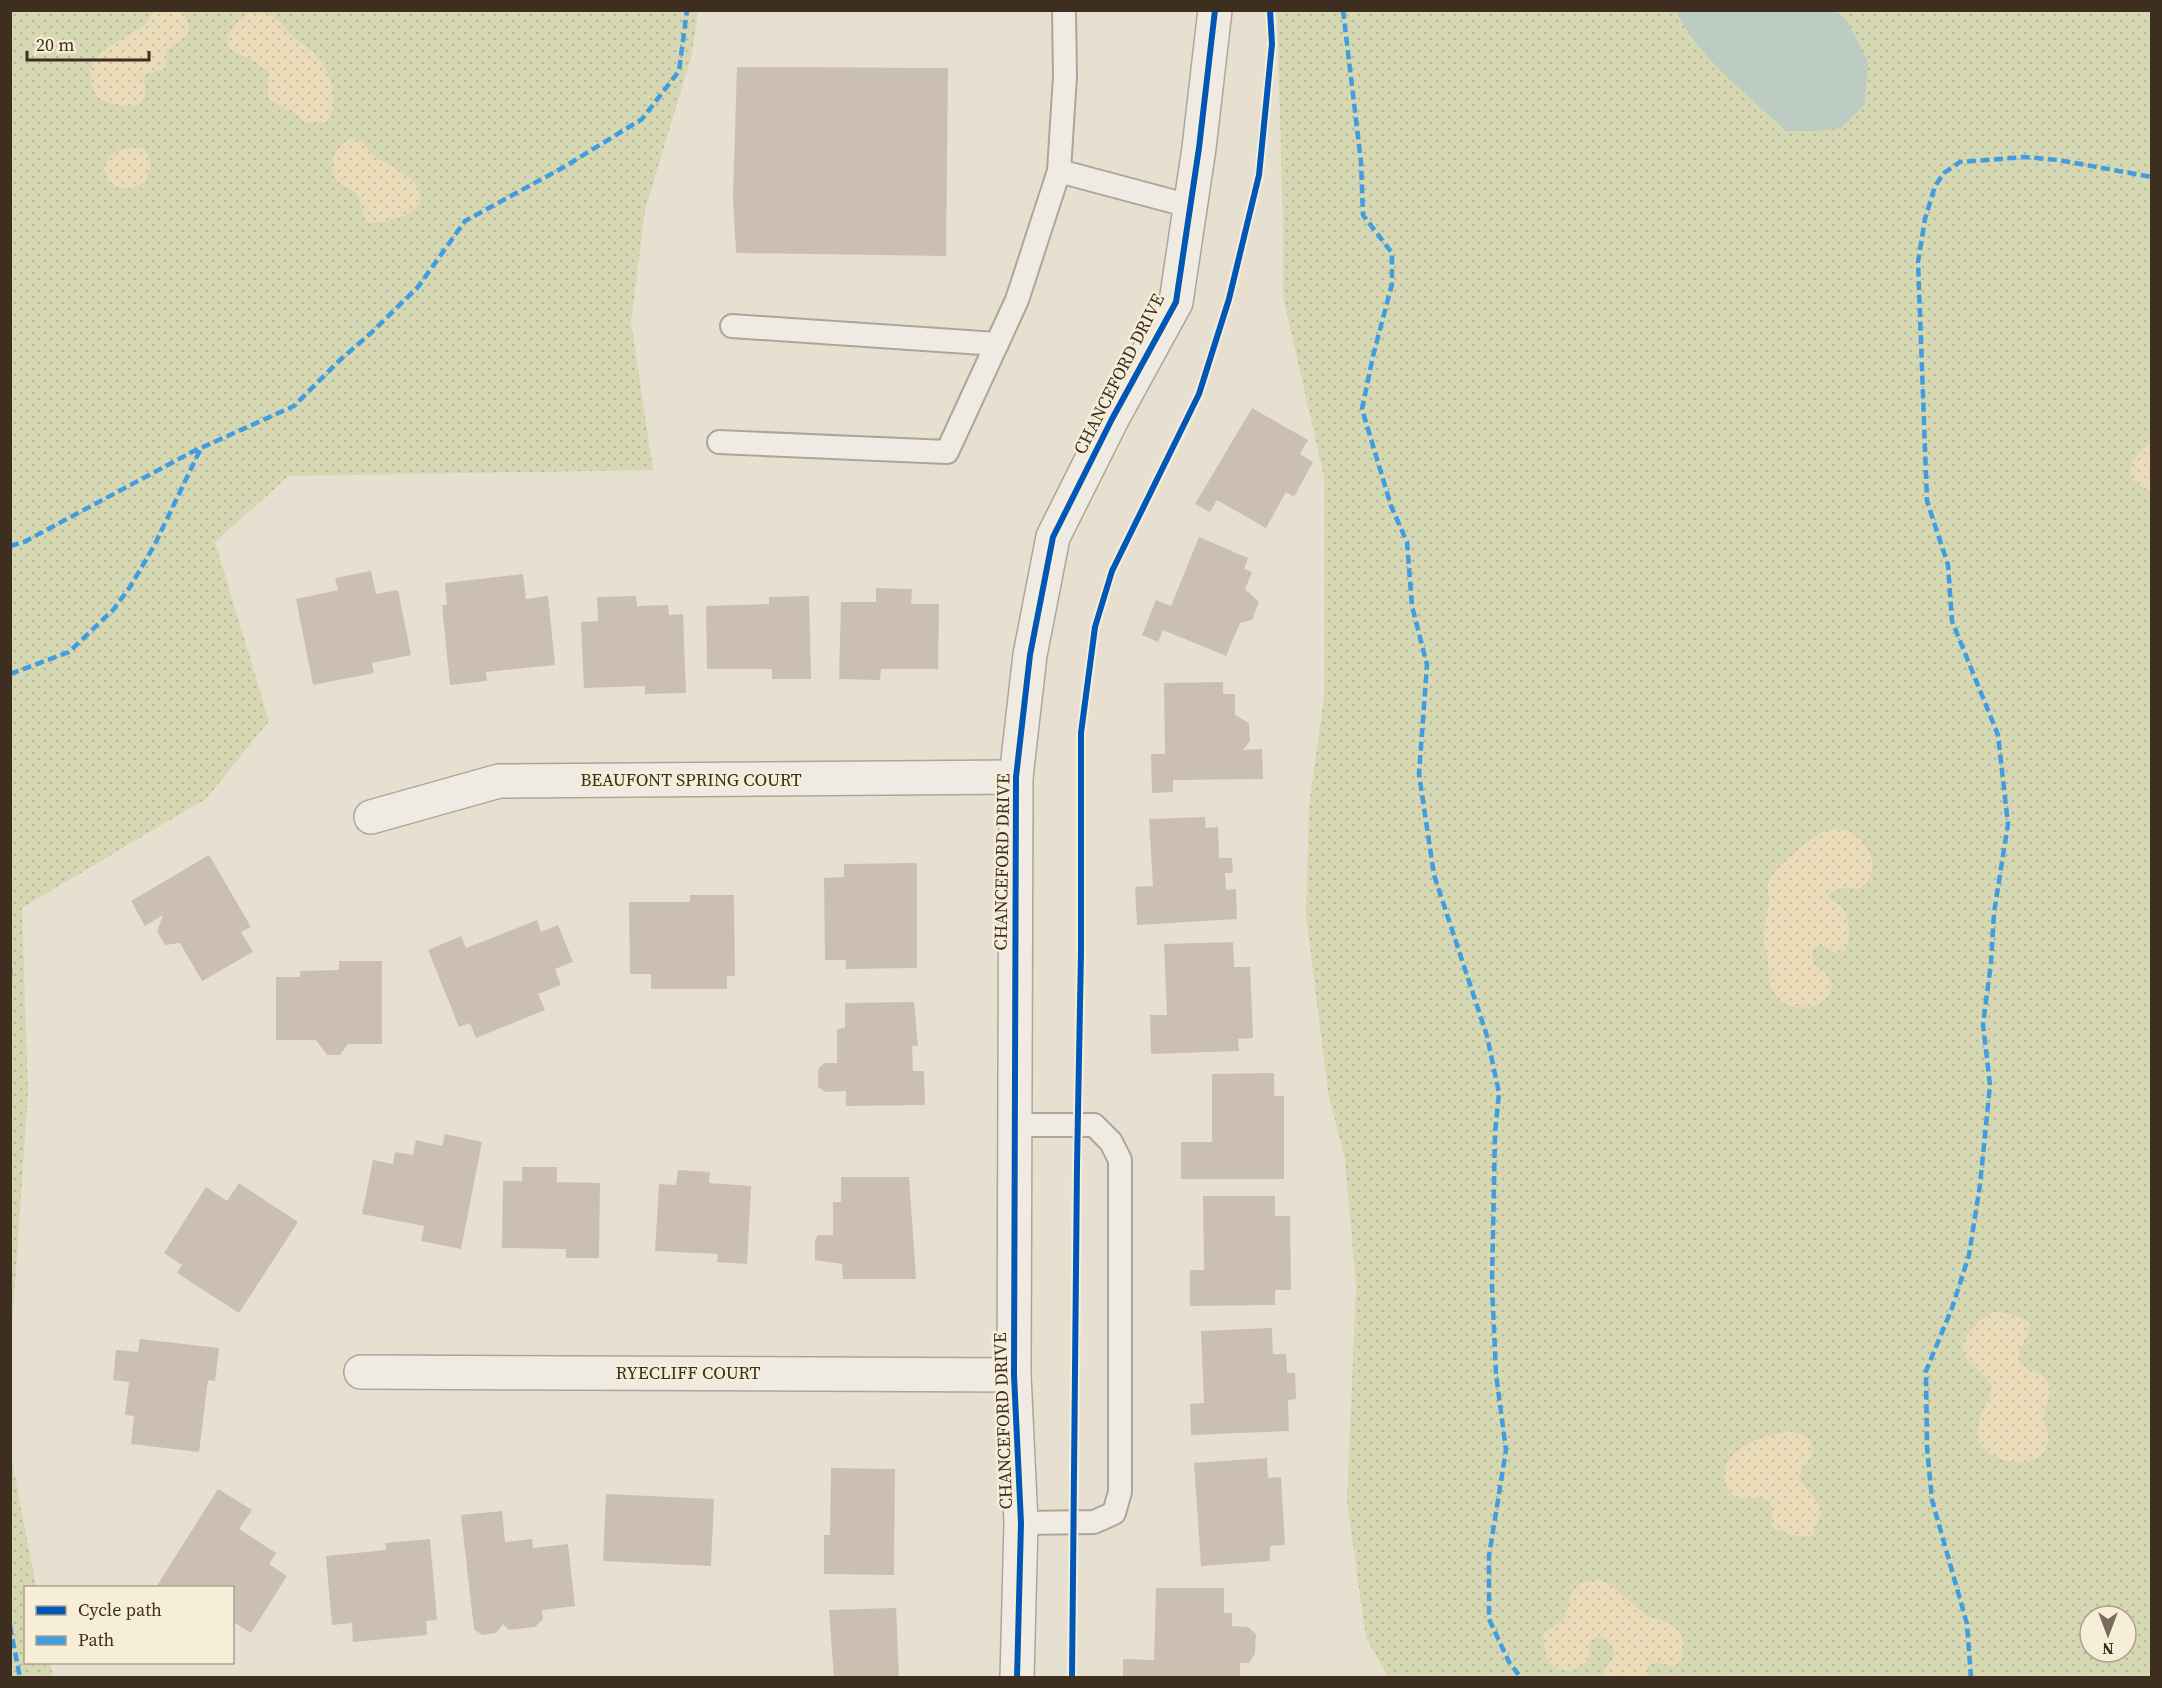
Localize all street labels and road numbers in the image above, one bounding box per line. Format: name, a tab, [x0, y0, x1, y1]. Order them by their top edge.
street label: CHANCEFORD DRIVE	[1067, 289, 1170, 458]
street label: BEAUFONT SPRING COURT	[580, 767, 802, 792]
street label: CHANCEFORD DRIVE	[987, 773, 1016, 951]
street label: CHANCEFORD DRIVE	[987, 1332, 1018, 1510]
street label: RYECLIFF COURT	[616, 1360, 761, 1385]

